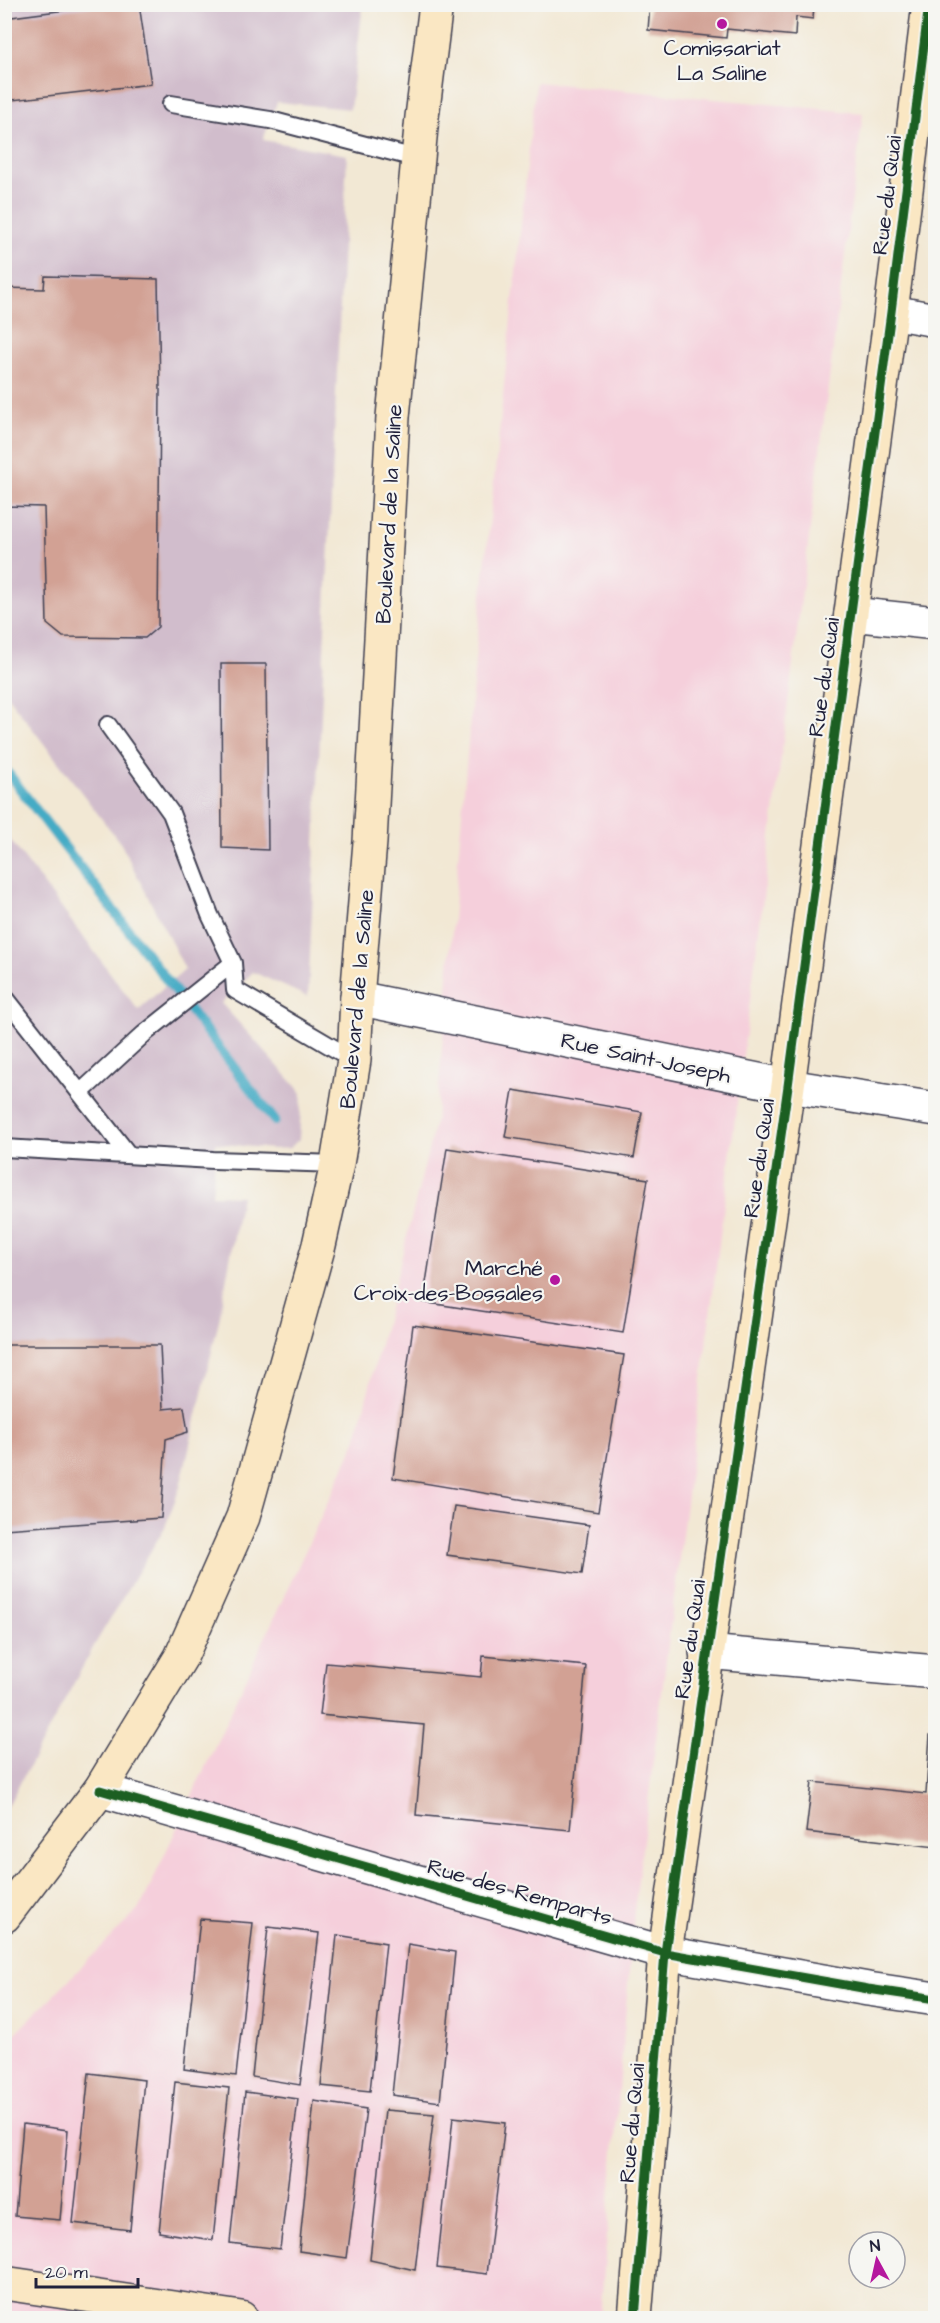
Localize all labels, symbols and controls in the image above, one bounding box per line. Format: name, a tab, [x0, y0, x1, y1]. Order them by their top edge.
marker: Comissariat La Saline	[715, 17, 729, 31]
place label: Comissariat La Saline	[663, 33, 781, 89]
street label: Rue du Quai	[865, 134, 910, 257]
street label: Boulevard de la Saline	[368, 403, 411, 625]
street label: Rue du Quai	[801, 616, 848, 739]
street label: Boulevard de la Saline	[332, 888, 383, 1110]
street label: Rue Saint-Joseph	[558, 1025, 734, 1092]
street label: Rue du Quai	[736, 1097, 783, 1220]
place label: Marché Croix-des-Bossales	[354, 1253, 543, 1309]
marker: Marché Croix-des-Bossales	[548, 1273, 562, 1287]
street label: Rue du Quai	[667, 1578, 714, 1701]
street label: Rue des Remparts	[424, 1851, 616, 1934]
street label: Rue du Quai	[612, 2062, 653, 2184]
north arrow	[847, 2230, 907, 2290]
text: N	[869, 2235, 882, 2258]
scale bar	[36, 2251, 138, 2289]
text: 20 m	[45, 2260, 88, 2285]

